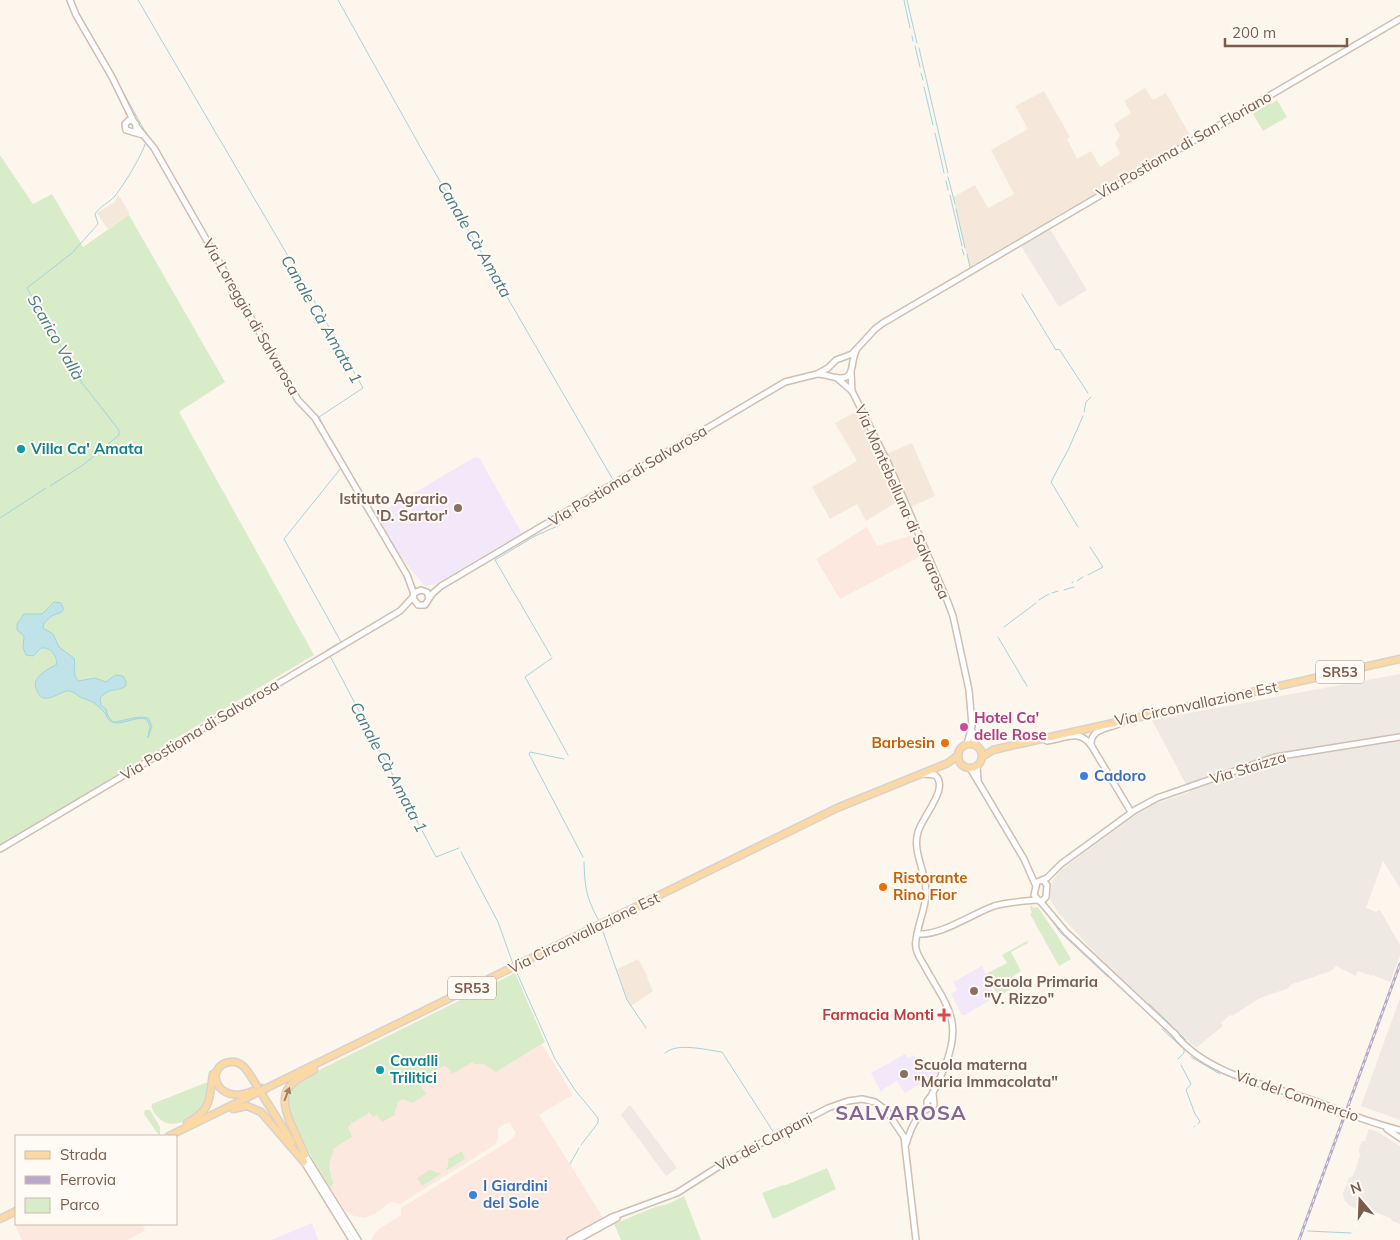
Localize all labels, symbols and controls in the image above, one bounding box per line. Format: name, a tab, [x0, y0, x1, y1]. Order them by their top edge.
scale bar	[1225, 15, 1348, 47]
text: 200 m	[1232, 23, 1276, 42]
street label: Via Postioma di San Floriano	[1093, 87, 1275, 203]
water label: Canale Cà Amata	[434, 177, 517, 301]
street label: Via Loreggia di Salvarosa	[199, 235, 304, 398]
water label: Canale Cà Amata 1	[277, 251, 367, 387]
water label: Scarico Vallà	[24, 291, 89, 384]
street label: Via Montebelluna di Salvarosa	[851, 402, 954, 602]
street label: Via Postioma di Salvarosa	[545, 421, 710, 530]
place label: Villa Ca' Amata	[30, 439, 143, 458]
marker: Villa Ca' Amata	[15, 443, 27, 455]
place label: Istituto Agrario 'D. Sartor'	[339, 489, 448, 525]
marker: Istituto Agrario 'D. Sartor'	[452, 502, 464, 514]
road number: SR53	[1316, 660, 1364, 684]
street label: Via Postioma di Salvarosa	[117, 675, 282, 784]
street label: Via Circonvallazione Est	[1113, 677, 1279, 730]
water label: Canale Cà Amata 1	[346, 698, 432, 836]
place label: Hotel Ca' delle Rose	[974, 708, 1047, 744]
marker: Hotel Ca' delle Rose	[958, 721, 970, 733]
place label: Barbesin	[871, 733, 935, 752]
marker: Barbesin	[939, 737, 951, 749]
street label: Via Staizza	[1207, 747, 1288, 788]
place label: Cadoro	[1094, 766, 1146, 785]
marker: Cadoro	[1078, 770, 1090, 782]
place label: Ristorante Rino Fior	[893, 868, 967, 904]
marker: Ristorante Rino Fior	[877, 881, 889, 893]
street label: Via Circonvallazione Est	[505, 888, 662, 977]
place label: Scuola Primaria "V. Rizzo"	[984, 972, 1098, 1008]
road number: SR53	[448, 976, 496, 1000]
marker: Scuola Primaria "V. Rizzo"	[968, 985, 980, 997]
place label: Farmacia Monti	[822, 1005, 934, 1024]
marker: Farmacia Monti	[938, 1009, 950, 1021]
place label: Cavalli Trilitici	[390, 1051, 438, 1087]
place label: Scuola materna "Maria Immacolata"	[914, 1055, 1058, 1091]
marker: Cavalli Trilitici	[374, 1064, 386, 1076]
street label: Via del Commercio	[1233, 1065, 1361, 1126]
marker: Scuola materna "Maria Immacolata"	[898, 1068, 910, 1080]
one-way arrow	[283, 1086, 291, 1101]
district label: SALVAROSA	[835, 1100, 967, 1125]
street label: Via dei Carpani	[712, 1108, 815, 1175]
legend	[15, 1135, 178, 1225]
text: Strada	[60, 1145, 107, 1164]
text: Ferrovia	[60, 1170, 116, 1189]
north arrow	[1335, 1175, 1385, 1225]
place label: I Giardini del Sole	[483, 1176, 548, 1212]
text: N	[1348, 1177, 1364, 1198]
marker: I Giardini del Sole	[467, 1189, 479, 1201]
text: Parco	[60, 1195, 100, 1214]

